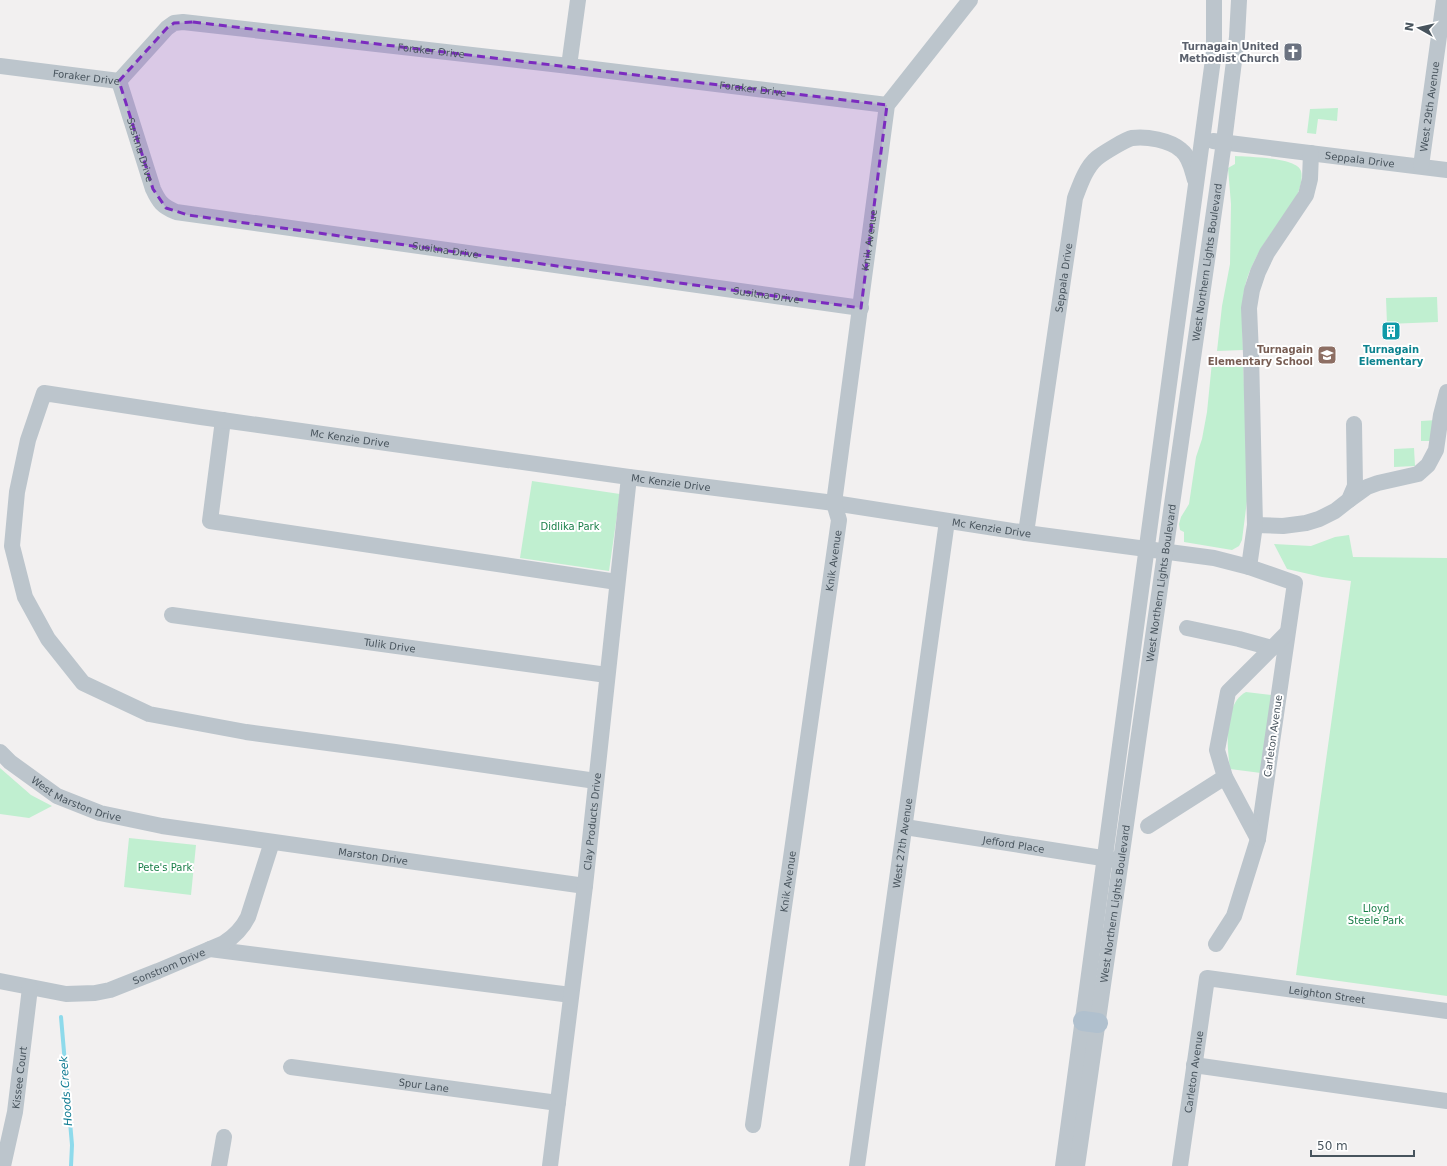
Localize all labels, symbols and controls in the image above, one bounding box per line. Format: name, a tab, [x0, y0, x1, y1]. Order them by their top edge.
north arrow	[1399, 8, 1439, 48]
text: N	[1403, 21, 1417, 32]
street label: Foraker Drive	[397, 41, 465, 60]
place label: Turnagain United Methodist Church	[1179, 41, 1279, 64]
church icon: Turnagain United Methodist Church	[1282, 41, 1304, 63]
street label: West 29th Avenue	[1418, 61, 1441, 152]
street label: Foraker Drive	[52, 67, 120, 87]
street label: Foraker Drive	[719, 79, 787, 98]
street label: Susitna Drive	[125, 116, 156, 183]
street label: Seppala Drive	[1324, 149, 1395, 169]
street label: West Northern Lights Boulevard	[1190, 183, 1224, 342]
street label: Knik Avenue	[859, 209, 879, 272]
street label: Susitna Drive	[412, 240, 479, 260]
street label: Seppala Drive	[1053, 242, 1074, 313]
street label: Susitna Drive	[732, 285, 800, 305]
building icon: Turnagain Elementary	[1380, 320, 1402, 342]
place label: Turnagain Elementary School	[1208, 344, 1313, 367]
school or university icon: Turnagain Elementary School	[1316, 344, 1338, 366]
place label: Turnagain Elementary	[1359, 344, 1424, 367]
street label: Mc Kenzie Drive	[310, 427, 390, 449]
street label: Mc Kenzie Drive	[631, 472, 711, 493]
street label: West Northern Lights Boulevard	[1144, 503, 1177, 663]
street label: Mc Kenzie Drive	[951, 516, 1032, 539]
park label: Didlika Park	[541, 521, 600, 532]
street label: Knik Avenue	[823, 529, 843, 592]
street label: Tulik Drive	[362, 636, 417, 654]
street label: Carleton Avenue	[1262, 694, 1284, 778]
street label: Clay Products Drive	[581, 772, 603, 871]
street label: West Marston Drive	[29, 774, 122, 823]
street label: West 27th Avenue	[890, 797, 914, 889]
street label: West Northern Lights Boulevard	[1098, 824, 1131, 983]
street label: Jefford Place	[981, 834, 1045, 854]
street label: Marston Drive	[338, 846, 409, 866]
street label: Knik Avenue	[778, 850, 797, 913]
park label: Pete's Park	[138, 862, 193, 873]
park label: Lloyd Steele Park	[1348, 903, 1404, 926]
street label: Sonstrom Drive	[131, 946, 207, 986]
street label: Leighton Street	[1288, 984, 1366, 1005]
street label: Carleton Avenue	[1182, 1030, 1205, 1114]
street label: Kissee Court	[10, 1046, 28, 1109]
water label: Hoods Creek	[57, 1055, 75, 1126]
street label: Spur Lane	[398, 1076, 450, 1094]
scale bar	[1311, 1132, 1414, 1158]
text: 50 m	[1317, 1139, 1348, 1153]

